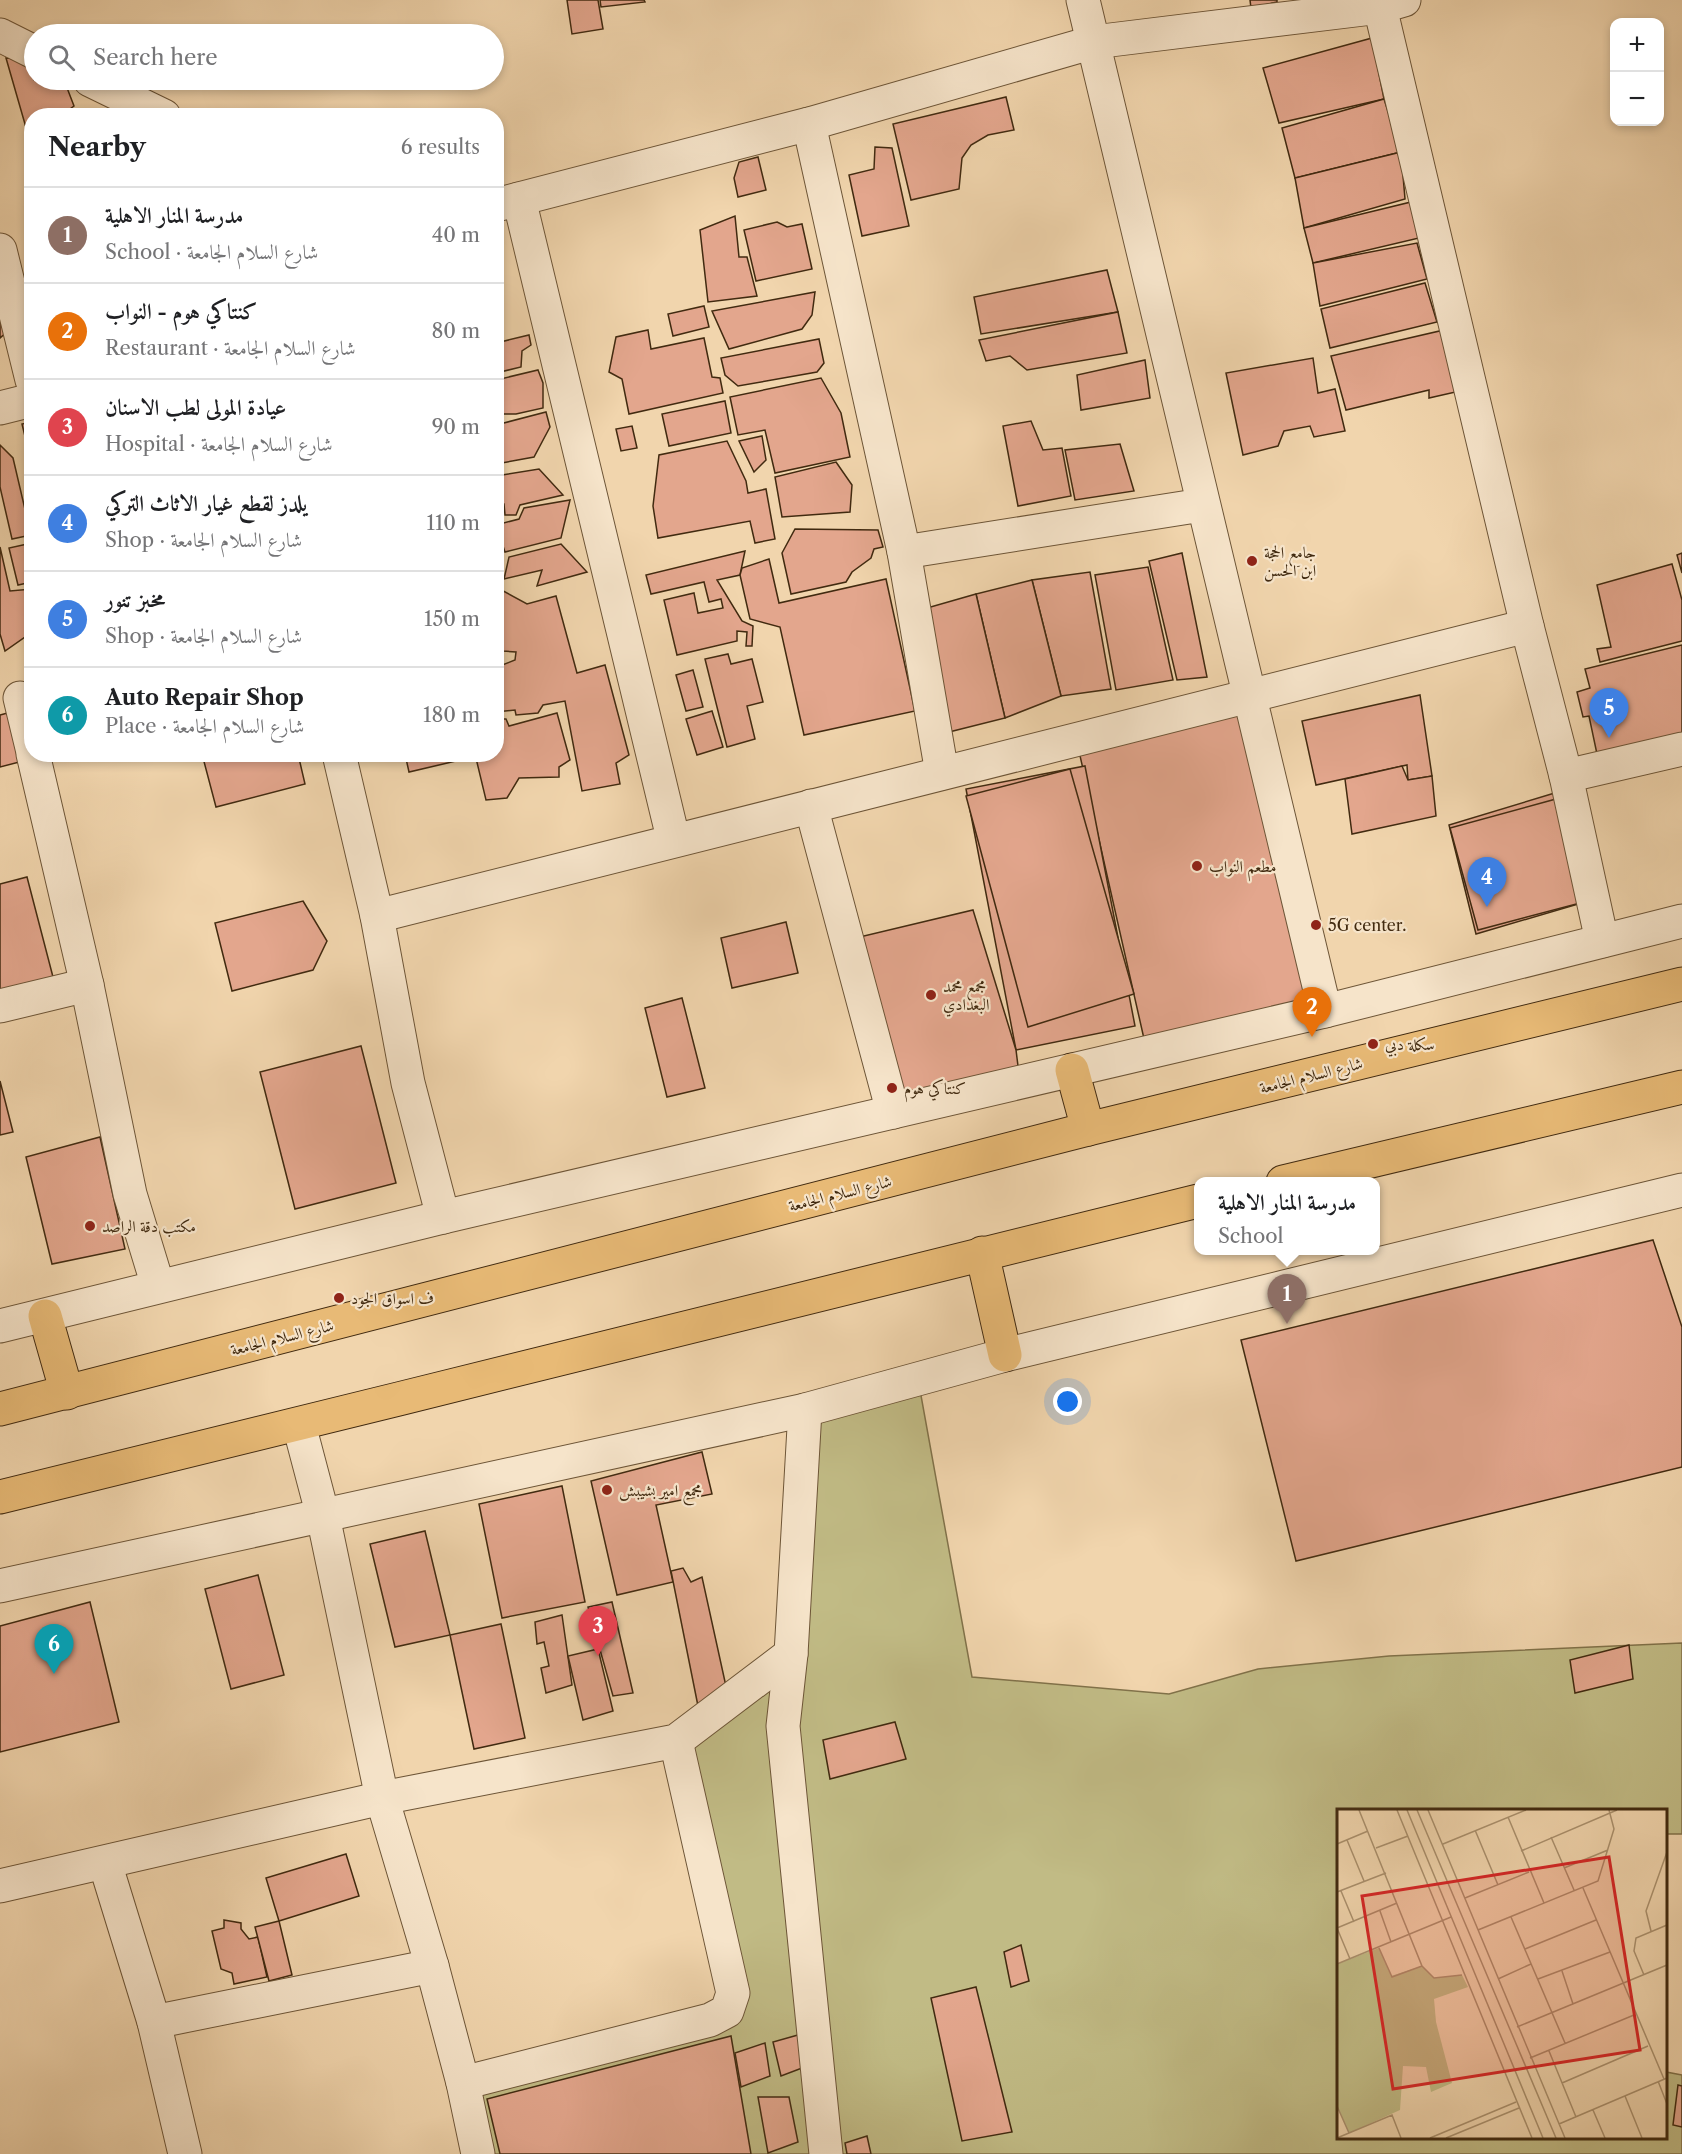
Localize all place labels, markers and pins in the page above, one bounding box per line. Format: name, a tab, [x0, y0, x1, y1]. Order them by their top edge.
place label: جامع الحجة ابن الحسن	[1264, 542, 1316, 582]
marker: جامع الحجة ابن الحسن	[1245, 554, 1259, 568]
pin: 5	[1590, 688, 1628, 738]
place label: مطعم النواب	[1209, 856, 1277, 882]
pin: 4	[1468, 858, 1506, 907]
marker: مطعم النواب	[1190, 859, 1204, 873]
place label: 5G center.	[1328, 915, 1406, 935]
marker: 5G center.	[1309, 918, 1323, 932]
place label: مجمع محمد البغدادي	[943, 976, 989, 1017]
marker: مجمع محمد البغدادي	[924, 988, 938, 1002]
pin: 2	[1292, 988, 1332, 1037]
place label: سكلة دبي	[1385, 1034, 1435, 1057]
marker: سكلة دبي	[1366, 1037, 1380, 1051]
place label: كنتاكي هوم	[904, 1078, 966, 1103]
marker: كنتاكي هوم	[885, 1081, 899, 1095]
place label: مكتب دقة الراصد	[102, 1216, 196, 1237]
marker: مكتب دقة الراصد	[83, 1219, 97, 1233]
pin: 1	[1268, 1274, 1306, 1324]
place label: ف اسواق الجود	[351, 1288, 434, 1309]
marker: ف اسواق الجود	[332, 1291, 346, 1305]
place label: مجمع امير بشيبش	[619, 1480, 702, 1506]
marker: مجمع امير بشيبش	[600, 1483, 614, 1497]
pin: 3	[578, 1606, 618, 1656]
pin: 6	[34, 1624, 74, 1674]

